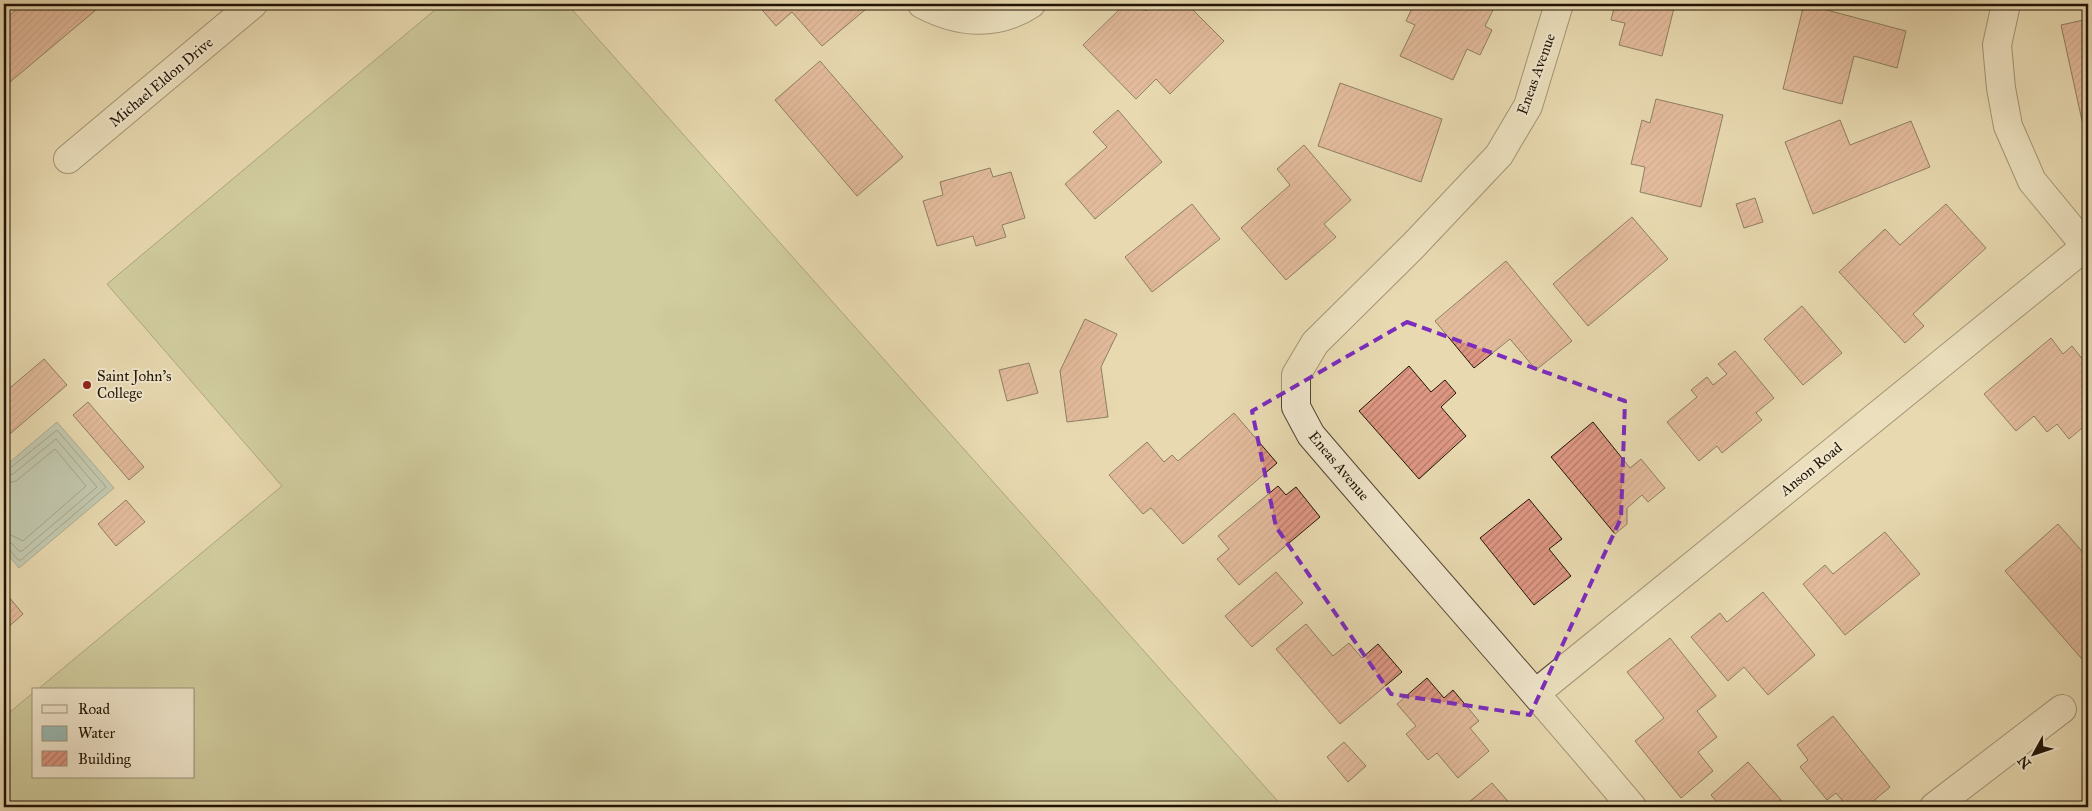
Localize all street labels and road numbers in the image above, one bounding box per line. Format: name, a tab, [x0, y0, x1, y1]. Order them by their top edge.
street label: Eneas Avenue	[1513, 31, 1559, 117]
street label: Michael Eldon Drive	[105, 33, 217, 131]
street label: Eneas Avenue	[1305, 428, 1373, 504]
street label: Anson Road	[1776, 438, 1846, 500]

